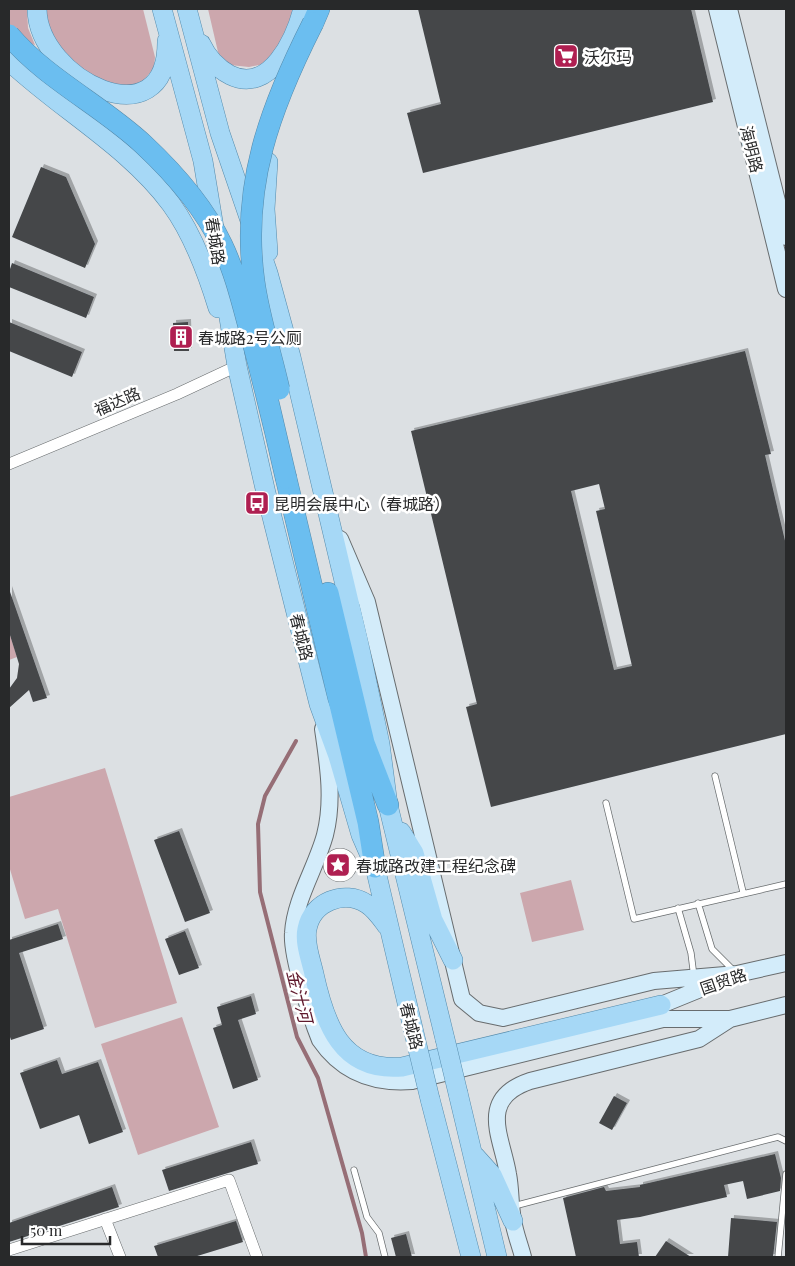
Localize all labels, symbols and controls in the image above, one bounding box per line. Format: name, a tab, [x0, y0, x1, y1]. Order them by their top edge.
supermarket icon: 沃尔玛	[553, 43, 579, 69]
place label: 沃尔玛	[584, 46, 632, 67]
street label: 海明路	[736, 123, 768, 175]
street label: 春城路	[202, 216, 230, 266]
building icon: 春城路2号公厕	[168, 324, 194, 350]
place label: 春城路2号公厕	[198, 327, 302, 348]
street label: 福达路	[91, 382, 143, 420]
bus stop icon: 昆明会展中心（春城路）	[244, 490, 270, 516]
place label: 昆明会展中心（春城路）	[274, 493, 450, 514]
street label: 春城路	[286, 611, 318, 663]
place icon: 春城路改建工程纪念碑	[325, 852, 351, 878]
place label: 春城路改建工程纪念碑	[356, 855, 516, 876]
street label: 国贸路	[697, 963, 749, 999]
water label: 金汁河	[282, 967, 319, 1028]
street label: 春城路	[396, 1000, 428, 1052]
scale bar	[22, 1214, 110, 1246]
text: 50 m	[30, 1220, 63, 1240]

